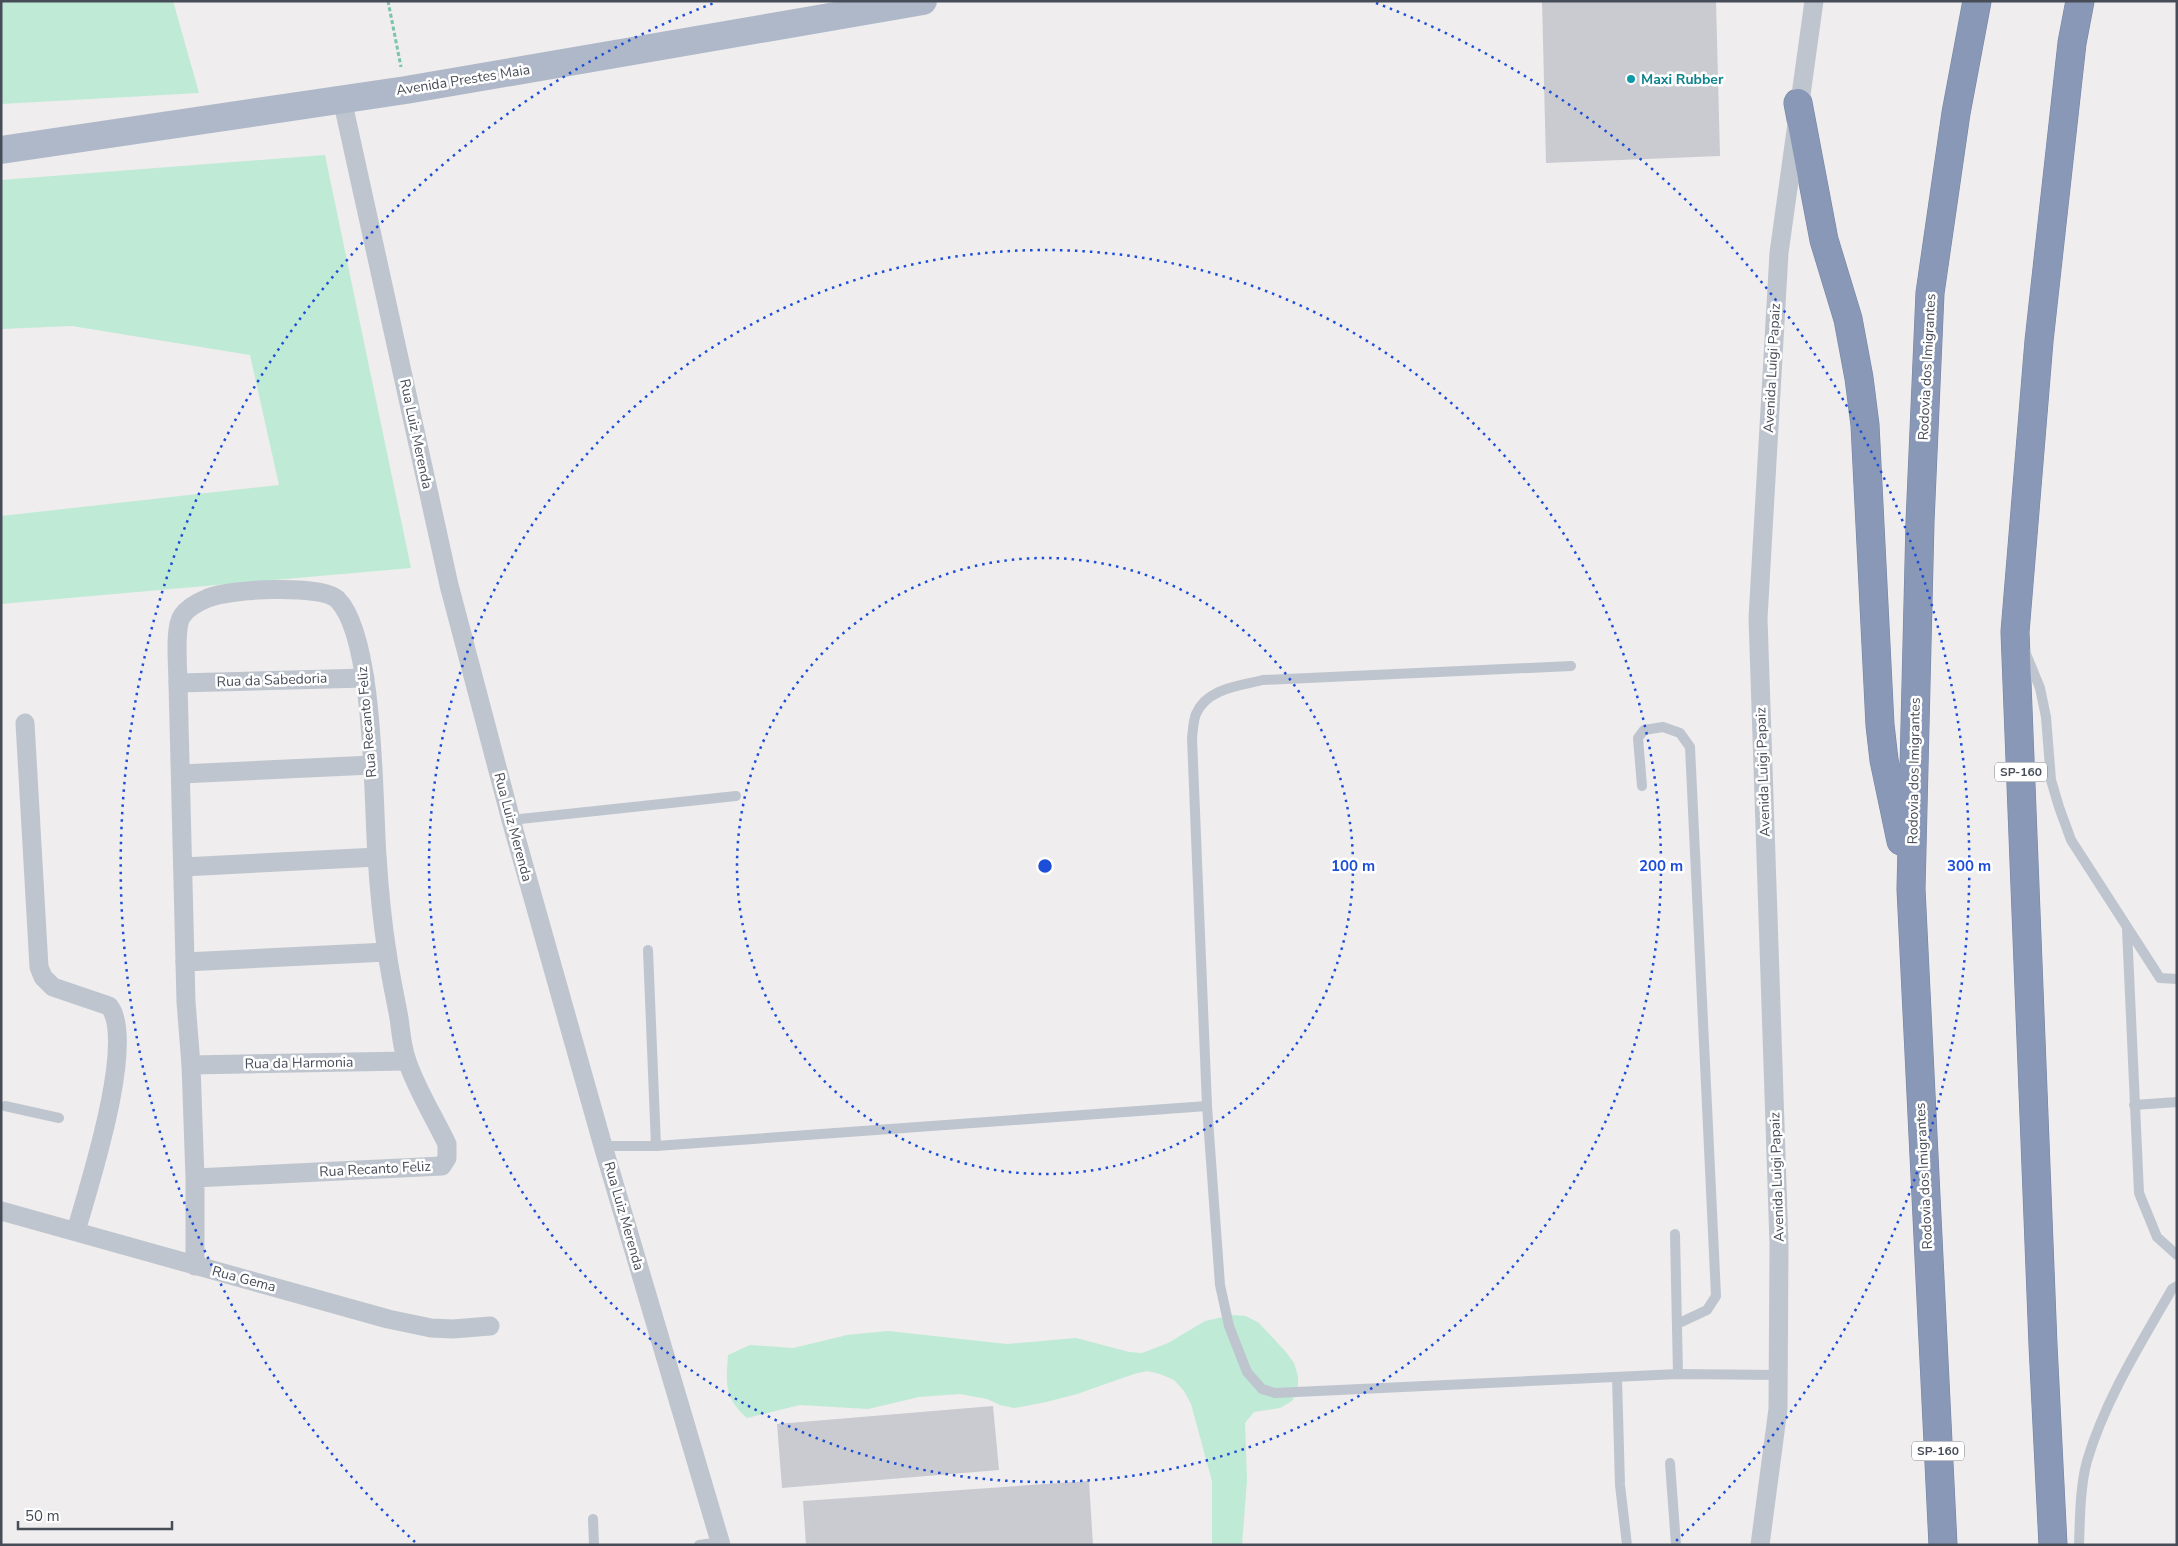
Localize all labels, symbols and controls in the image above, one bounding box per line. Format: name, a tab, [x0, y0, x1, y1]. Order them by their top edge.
street label: Avenida Prestes Maia	[395, 60, 531, 100]
place label: Maxi Rubber	[1641, 70, 1724, 89]
marker: Maxi Rubber	[1625, 73, 1637, 85]
street label: Rodovia dos Imigrantes	[1914, 293, 1940, 441]
street label: Avenida Luigi Papaiz	[1759, 302, 1785, 433]
street label: Rua Luiz Merenda	[395, 377, 437, 491]
street label: Rua Recanto Feliz	[353, 665, 381, 778]
street label: Rua da Sabedoria	[216, 669, 328, 691]
street label: Rodovia dos Imigrantes	[1903, 697, 1925, 845]
street label: Avenida Luigi Papaiz	[1751, 706, 1775, 837]
road number: SP-160	[1995, 762, 2047, 782]
street label: Rua Luiz Merenda	[489, 770, 537, 884]
text: 100 m	[1331, 856, 1375, 876]
text: 200 m	[1639, 856, 1683, 876]
text: 300 m	[1947, 856, 1991, 876]
centre of rings	[1036, 857, 1054, 875]
street label: Rua da Harmonia	[244, 1053, 354, 1073]
street label: Rodovia dos Imigrantes	[1911, 1102, 1937, 1250]
street label: Avenida Luigi Papaiz	[1765, 1111, 1789, 1242]
street label: Rua Recanto Feliz	[319, 1157, 432, 1181]
street label: Rua Luiz Merenda	[599, 1159, 649, 1273]
street label: Rua Gema	[210, 1261, 278, 1297]
road number: SP-160	[1912, 1442, 1964, 1460]
scale bar	[18, 1498, 171, 1530]
text: 50 m	[25, 1506, 60, 1526]

